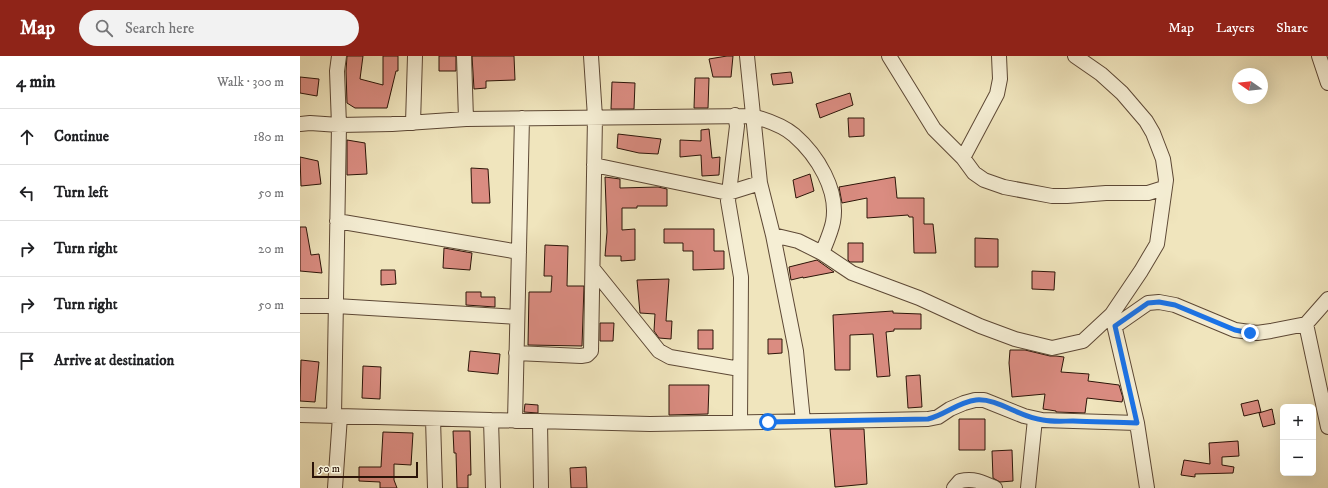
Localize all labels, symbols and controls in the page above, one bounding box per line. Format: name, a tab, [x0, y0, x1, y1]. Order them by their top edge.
search box	[79, 10, 359, 46]
text: Map	[20, 17, 55, 40]
icon: search	[93, 17, 115, 39]
text: Search here	[125, 19, 194, 38]
text: Map	[1168, 19, 1194, 37]
text: Layers	[1216, 19, 1254, 37]
text: Share	[1276, 19, 1308, 37]
north arrow	[1232, 68, 1268, 104]
text: 4 min	[16, 71, 55, 93]
text: Walk · 300 m	[217, 74, 284, 90]
icon: ahead	[16, 126, 38, 148]
text: Continue	[54, 127, 109, 146]
text: 180 m	[253, 129, 284, 145]
icon: left	[16, 182, 38, 204]
text: Turn left	[54, 183, 108, 202]
text: 50 m	[258, 185, 284, 201]
icon: right	[16, 238, 38, 260]
text: Turn right	[54, 239, 117, 258]
text: 20 m	[258, 241, 284, 257]
icon: right	[16, 294, 38, 316]
text: Turn right	[54, 295, 117, 314]
text: 50 m	[258, 297, 284, 313]
route end	[1241, 324, 1259, 342]
icon: arrive	[16, 350, 38, 372]
text: Arrive at destination	[54, 351, 174, 370]
map controls	[1280, 404, 1316, 476]
button: +	[1280, 404, 1316, 440]
route start	[759, 413, 777, 431]
button: −	[1280, 440, 1316, 476]
scale bar	[312, 460, 418, 479]
text: 50 m	[318, 462, 340, 476]

